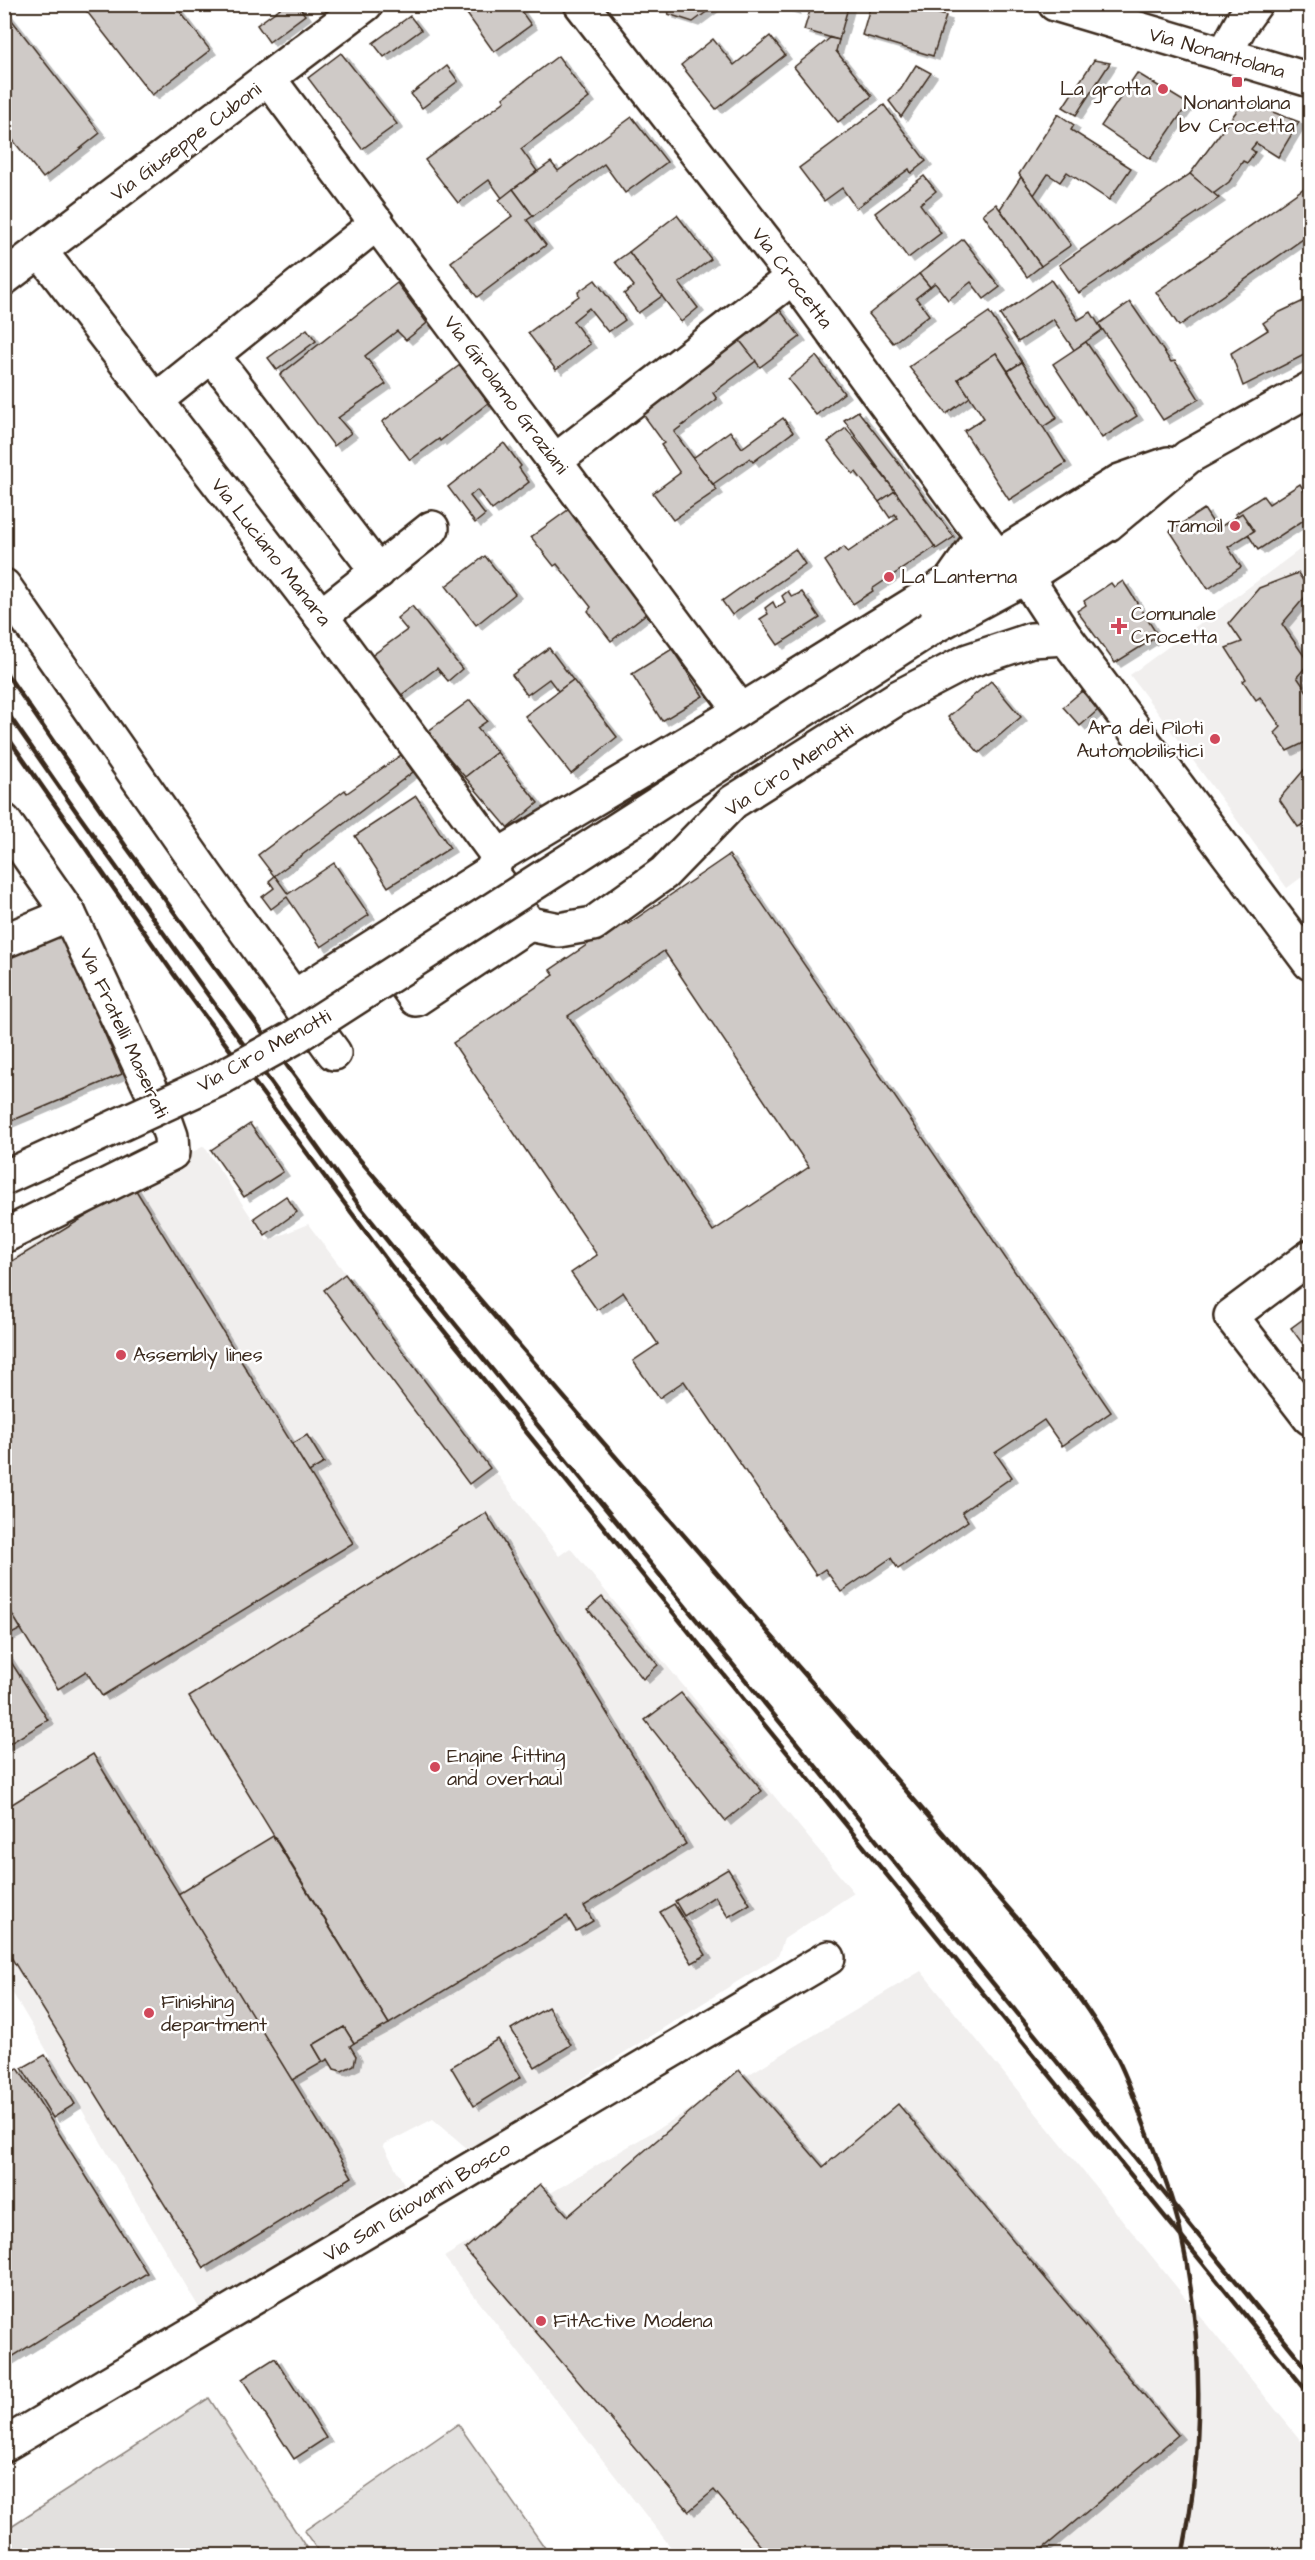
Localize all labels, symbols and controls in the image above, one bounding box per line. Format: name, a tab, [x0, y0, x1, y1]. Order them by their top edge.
street label: Via Nonantolana	[1146, 20, 1288, 86]
place label: La grotta	[1060, 75, 1151, 104]
marker: Nonantolana bv Crocetta	[1230, 75, 1244, 89]
street label: Via Giuseppe Cuboni	[105, 76, 267, 208]
marker: La grotta	[1156, 82, 1170, 96]
place label: Nonantolana bv Crocetta	[1179, 89, 1295, 140]
street label: Via Crocetta	[745, 222, 839, 334]
street label: Via Girolamo Graziani	[437, 310, 575, 480]
street label: Via Luciano Manara	[204, 472, 338, 632]
place label: Tamoil	[1167, 512, 1223, 540]
marker: Tamoil	[1228, 519, 1242, 533]
place label: La Lanterna	[901, 563, 1017, 591]
marker: La Lanterna	[882, 570, 896, 584]
place label: Comunale Crocetta	[1131, 600, 1217, 651]
marker: Comunale Crocetta	[1112, 619, 1126, 633]
place label: Ara dei Piloti Automobilistici	[1077, 714, 1203, 765]
street label: Via Ciro Menotti	[719, 717, 859, 823]
marker: Ara dei Piloti Automobilistici	[1208, 732, 1222, 746]
street label: Via Fratelli Maserati	[72, 943, 176, 1123]
street label: Via Ciro Menotti	[192, 1003, 336, 1099]
place label: Assembly lines	[133, 1341, 263, 1370]
marker: Assembly lines	[114, 1348, 128, 1362]
place label: Engine fitting and overhaul	[447, 1742, 565, 1793]
marker: Engine fitting and overhaul	[428, 1760, 442, 1774]
place label: Finishing department	[161, 1988, 267, 2039]
marker: Finishing department	[142, 2006, 156, 2020]
street label: Via San Giovanni Bosco	[318, 2135, 516, 2269]
place label: FitActive Modena	[553, 2307, 713, 2335]
marker: FitActive Modena	[534, 2314, 548, 2328]

